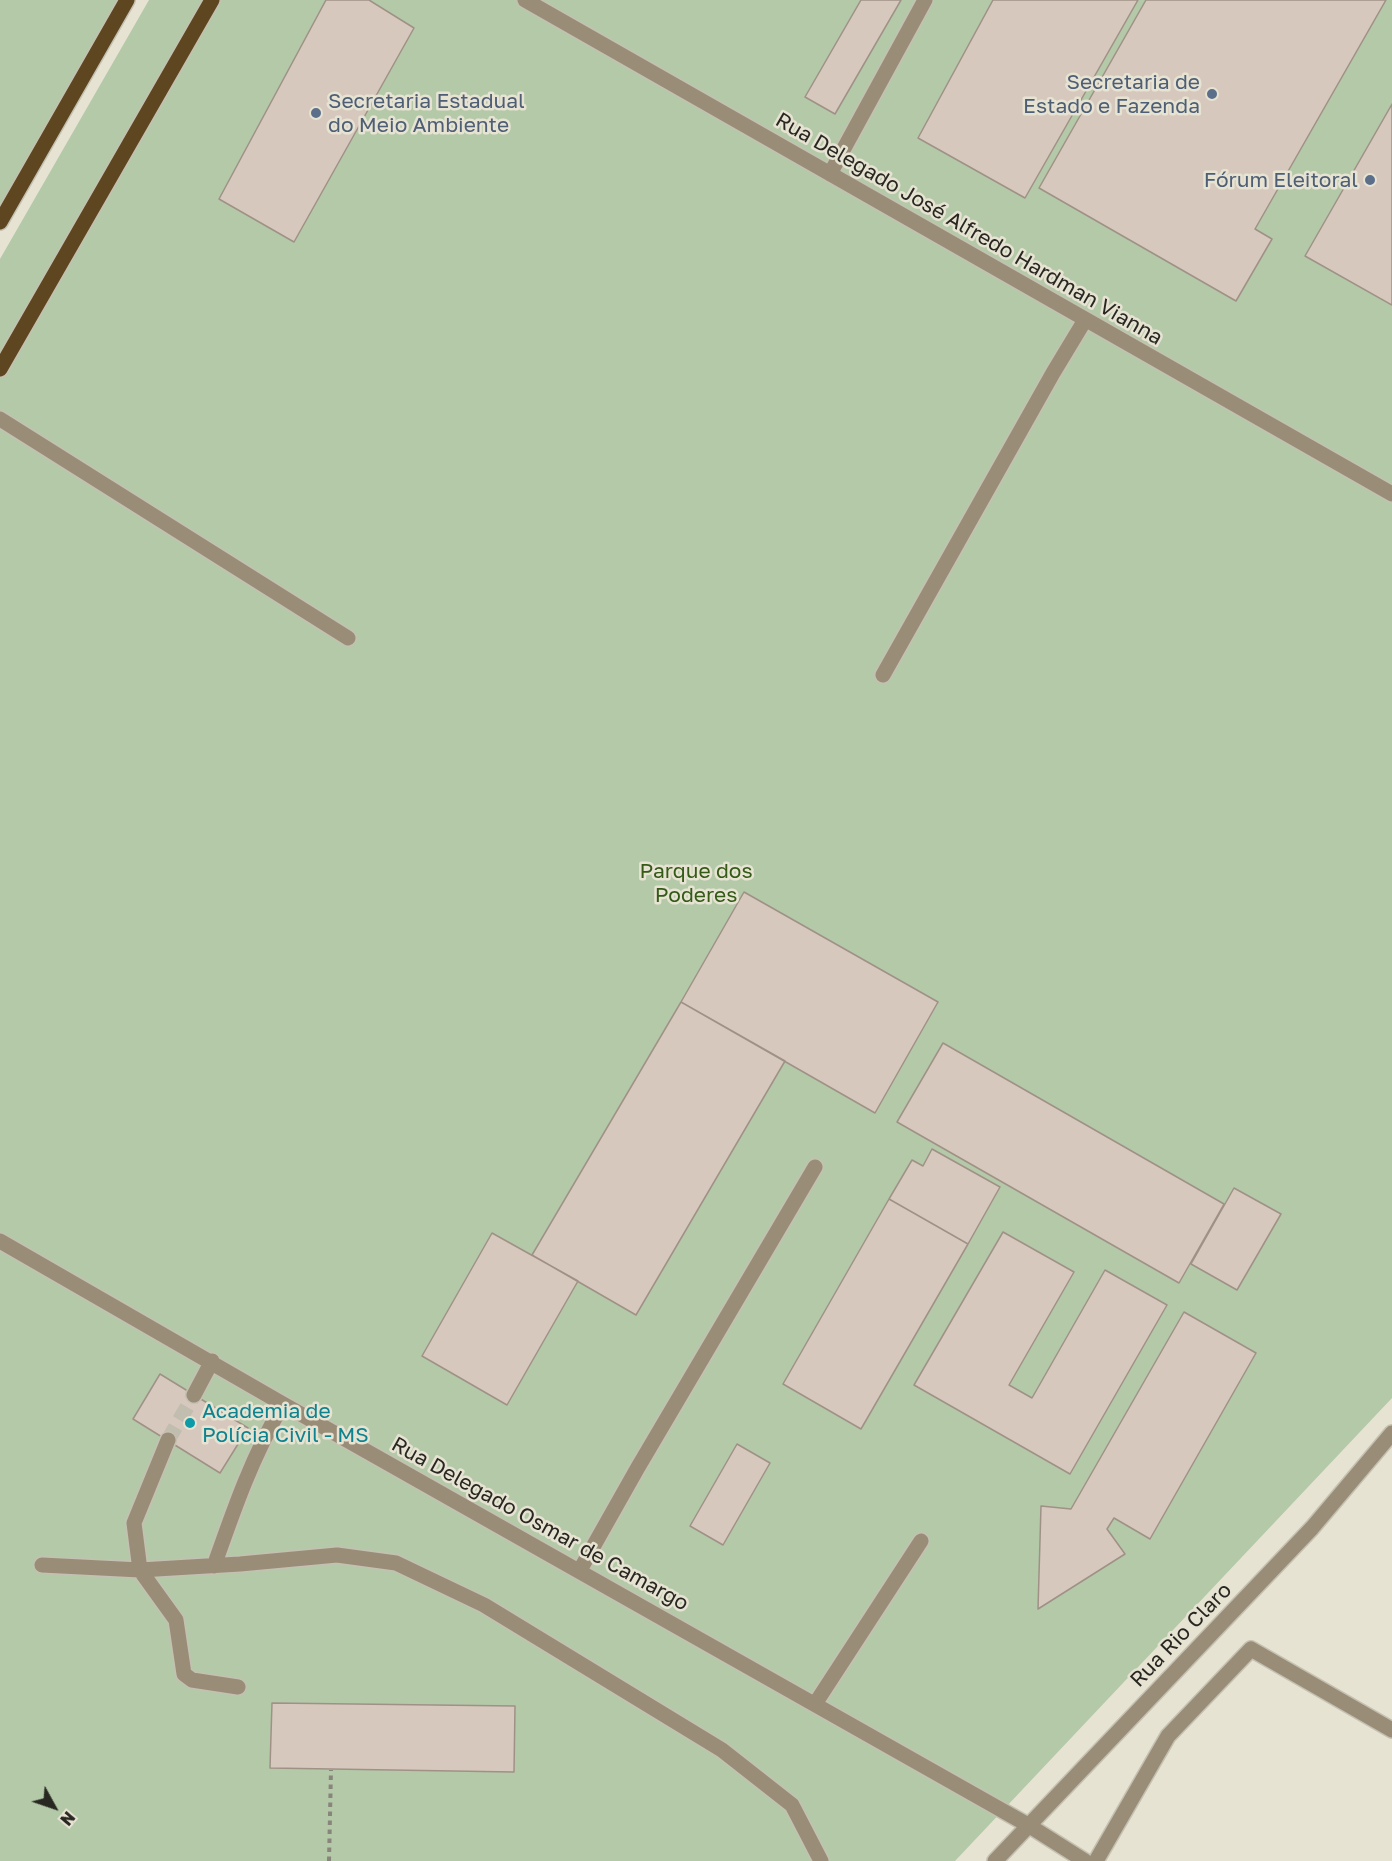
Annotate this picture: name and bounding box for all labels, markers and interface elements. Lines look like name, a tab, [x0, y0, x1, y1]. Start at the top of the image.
place label: Secretaria de Estado e Fazenda	[1023, 69, 1200, 119]
marker: Secretaria de Estado e Fazenda	[1205, 87, 1219, 101]
place label: Secretaria Estadual do Meio Ambiente	[328, 88, 525, 138]
marker: Secretaria Estadual do Meio Ambiente	[309, 106, 323, 120]
street label: Rua Delegado José Alfredo Hardman Vianna	[771, 107, 1167, 351]
place label: Fórum Eleitoral	[1204, 167, 1358, 193]
marker: Fórum Eleitoral	[1363, 173, 1377, 187]
park label: Parque dos Poderes	[639, 858, 753, 908]
place label: Academia de Polícia Civil - MS	[202, 1398, 369, 1448]
marker: Academia de Polícia Civil - MS	[183, 1416, 197, 1430]
street label: Rua Delegado Osmar de Camargo	[387, 1432, 693, 1616]
street label: Rua Rio Claro	[1125, 1578, 1237, 1692]
north arrow	[24, 1777, 84, 1837]
text: N	[56, 1807, 79, 1830]

